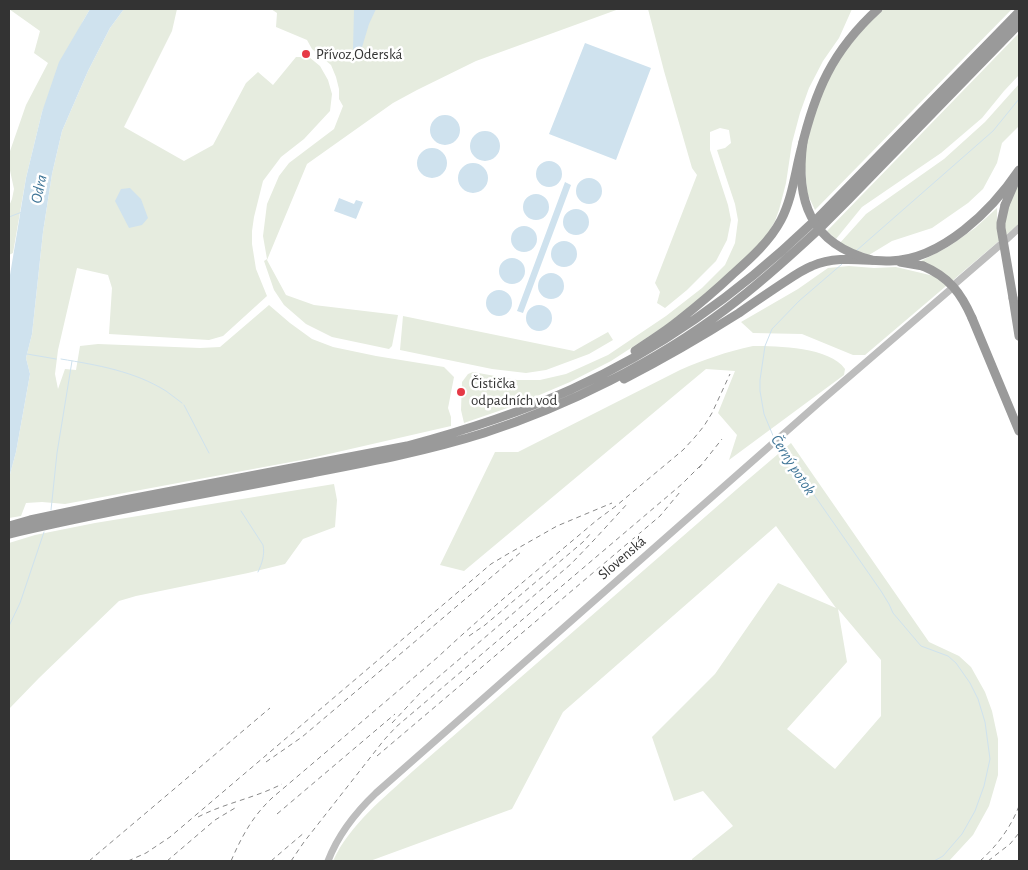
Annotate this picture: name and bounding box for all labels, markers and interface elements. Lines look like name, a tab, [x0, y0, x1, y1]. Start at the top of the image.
place label: Přívoz,Oderská	[316, 45, 402, 63]
marker: Přívoz,Oderská	[300, 48, 312, 60]
water label: Odra	[27, 173, 51, 205]
place label: Čistička odpadních vod	[471, 374, 557, 409]
marker: Čistička odpadních vod	[455, 386, 467, 398]
water label: Černý potok	[766, 431, 820, 499]
street label: Slovenská	[594, 532, 650, 584]

